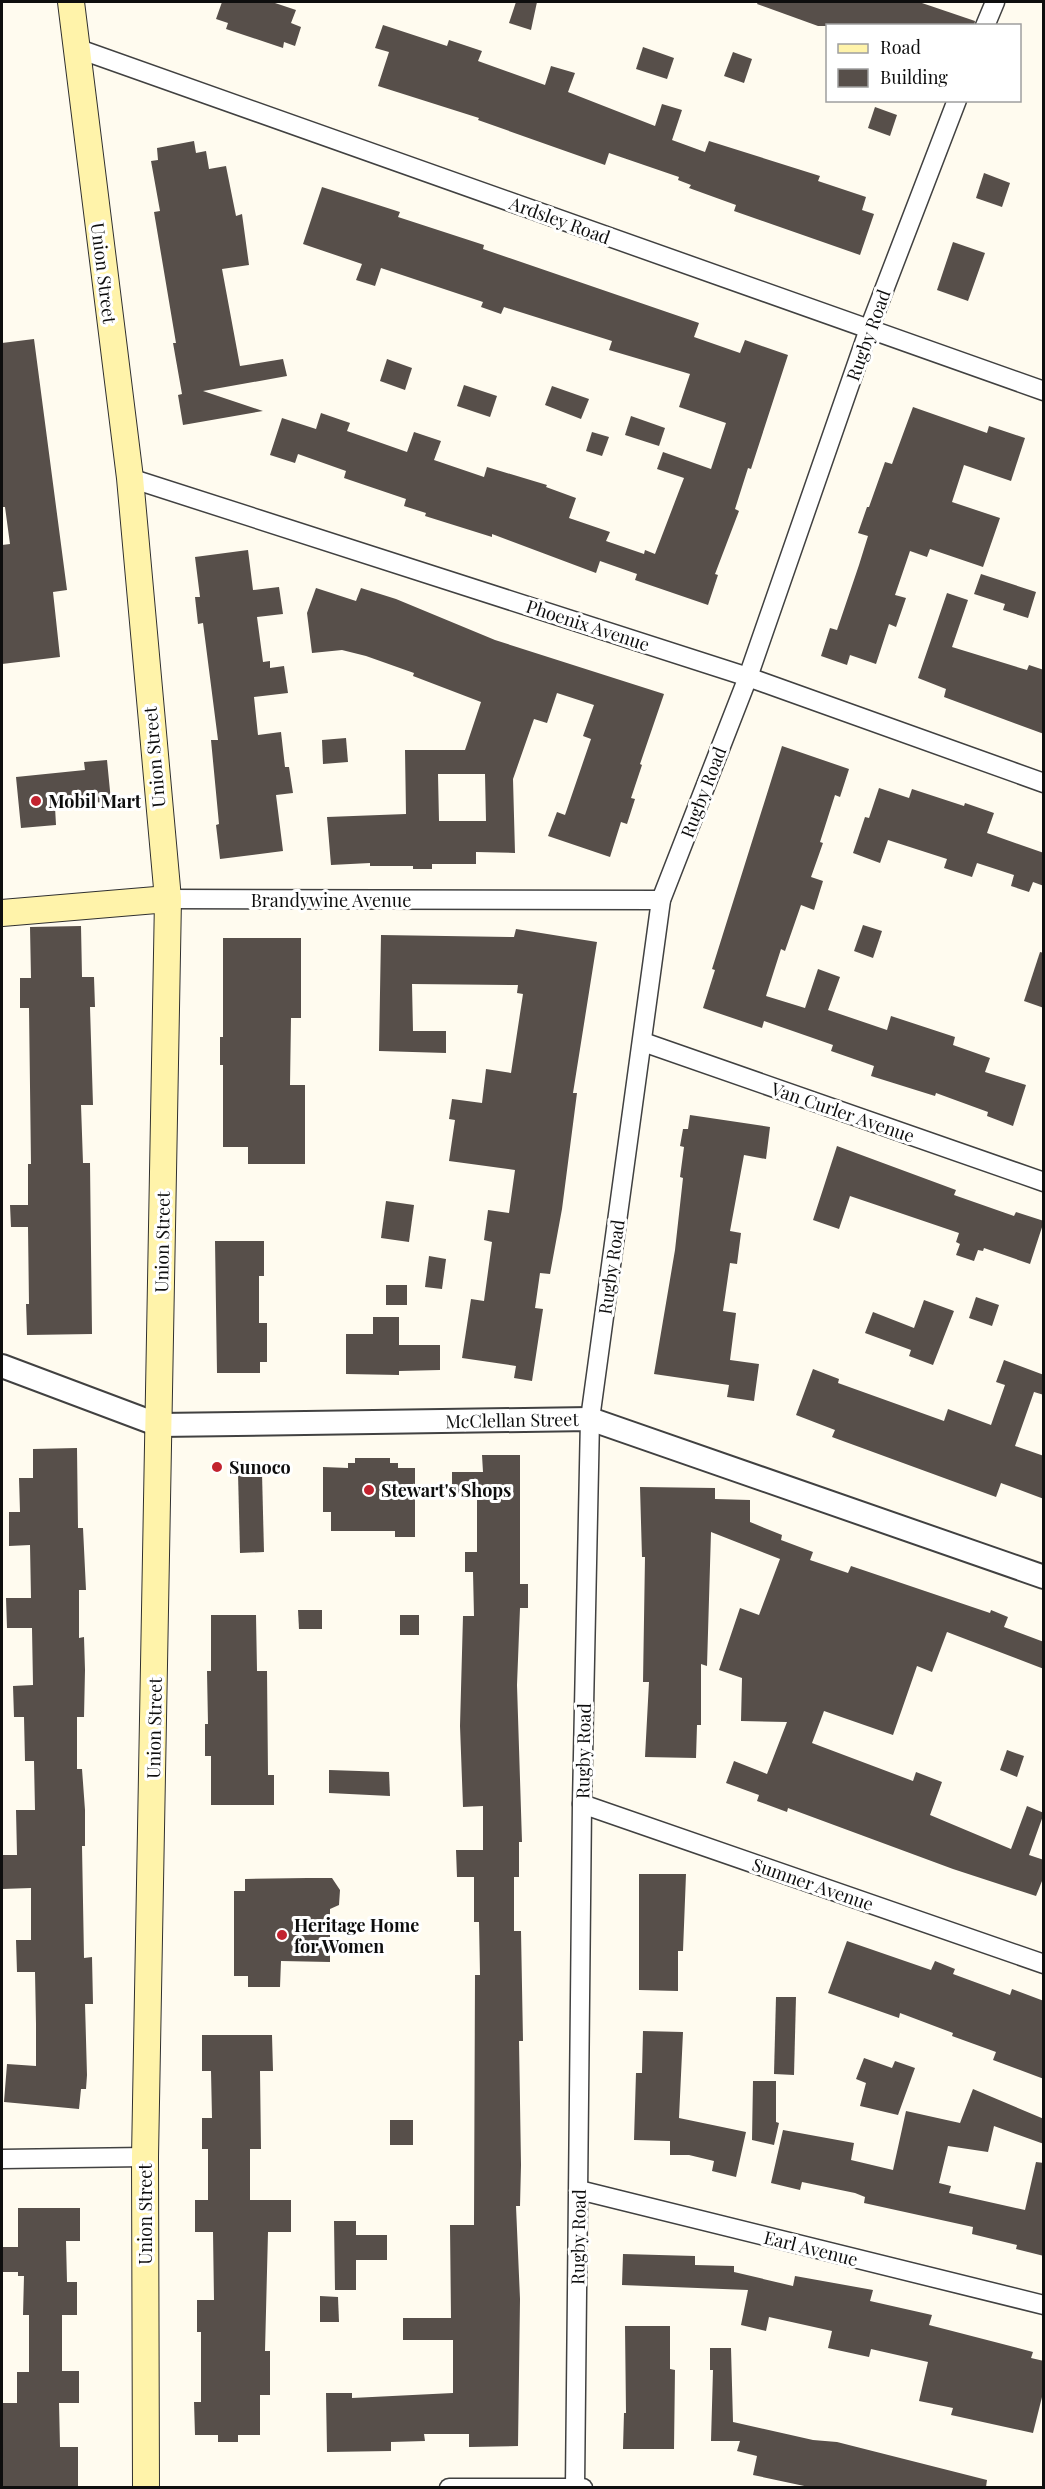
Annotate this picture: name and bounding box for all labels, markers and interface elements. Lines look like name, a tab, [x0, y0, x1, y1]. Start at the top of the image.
legend	[826, 24, 1021, 102]
text: Road	[880, 35, 921, 59]
text: Building	[880, 65, 948, 89]
street label: Ardsley Road	[505, 190, 614, 249]
street label: Union Street	[86, 221, 122, 325]
street label: Rugby Road	[840, 285, 896, 384]
street label: Phoenix Avenue	[523, 594, 653, 656]
street label: Union Street	[138, 705, 170, 809]
street label: Rugby Road	[675, 743, 732, 841]
place label: Mobil Mart	[48, 789, 142, 813]
marker: Mobil Mart	[29, 794, 43, 808]
street label: Brandywine Avenue	[251, 888, 411, 912]
street label: Van Curler Avenue	[767, 1076, 918, 1148]
street label: Union Street	[149, 1190, 175, 1293]
street label: Rugby Road	[592, 1217, 630, 1316]
street label: McClellan Street	[445, 1407, 580, 1433]
place label: Sunoco	[229, 1455, 291, 1479]
marker: Sunoco	[210, 1460, 224, 1474]
place label: Stewart's Shops	[381, 1478, 511, 1502]
marker: Stewart's Shops	[362, 1483, 376, 1497]
street label: Union Street	[141, 1676, 167, 1779]
street label: Rugby Road	[570, 1702, 596, 1799]
street label: Sumner Avenue	[749, 1852, 877, 1916]
place label: Heritage Home for Women	[294, 1913, 419, 1958]
marker: Heritage Home for Women	[275, 1928, 289, 1942]
street label: Union Street	[133, 2163, 157, 2265]
street label: Rugby Road	[565, 2188, 591, 2285]
street label: Earl Avenue	[762, 2225, 860, 2271]

